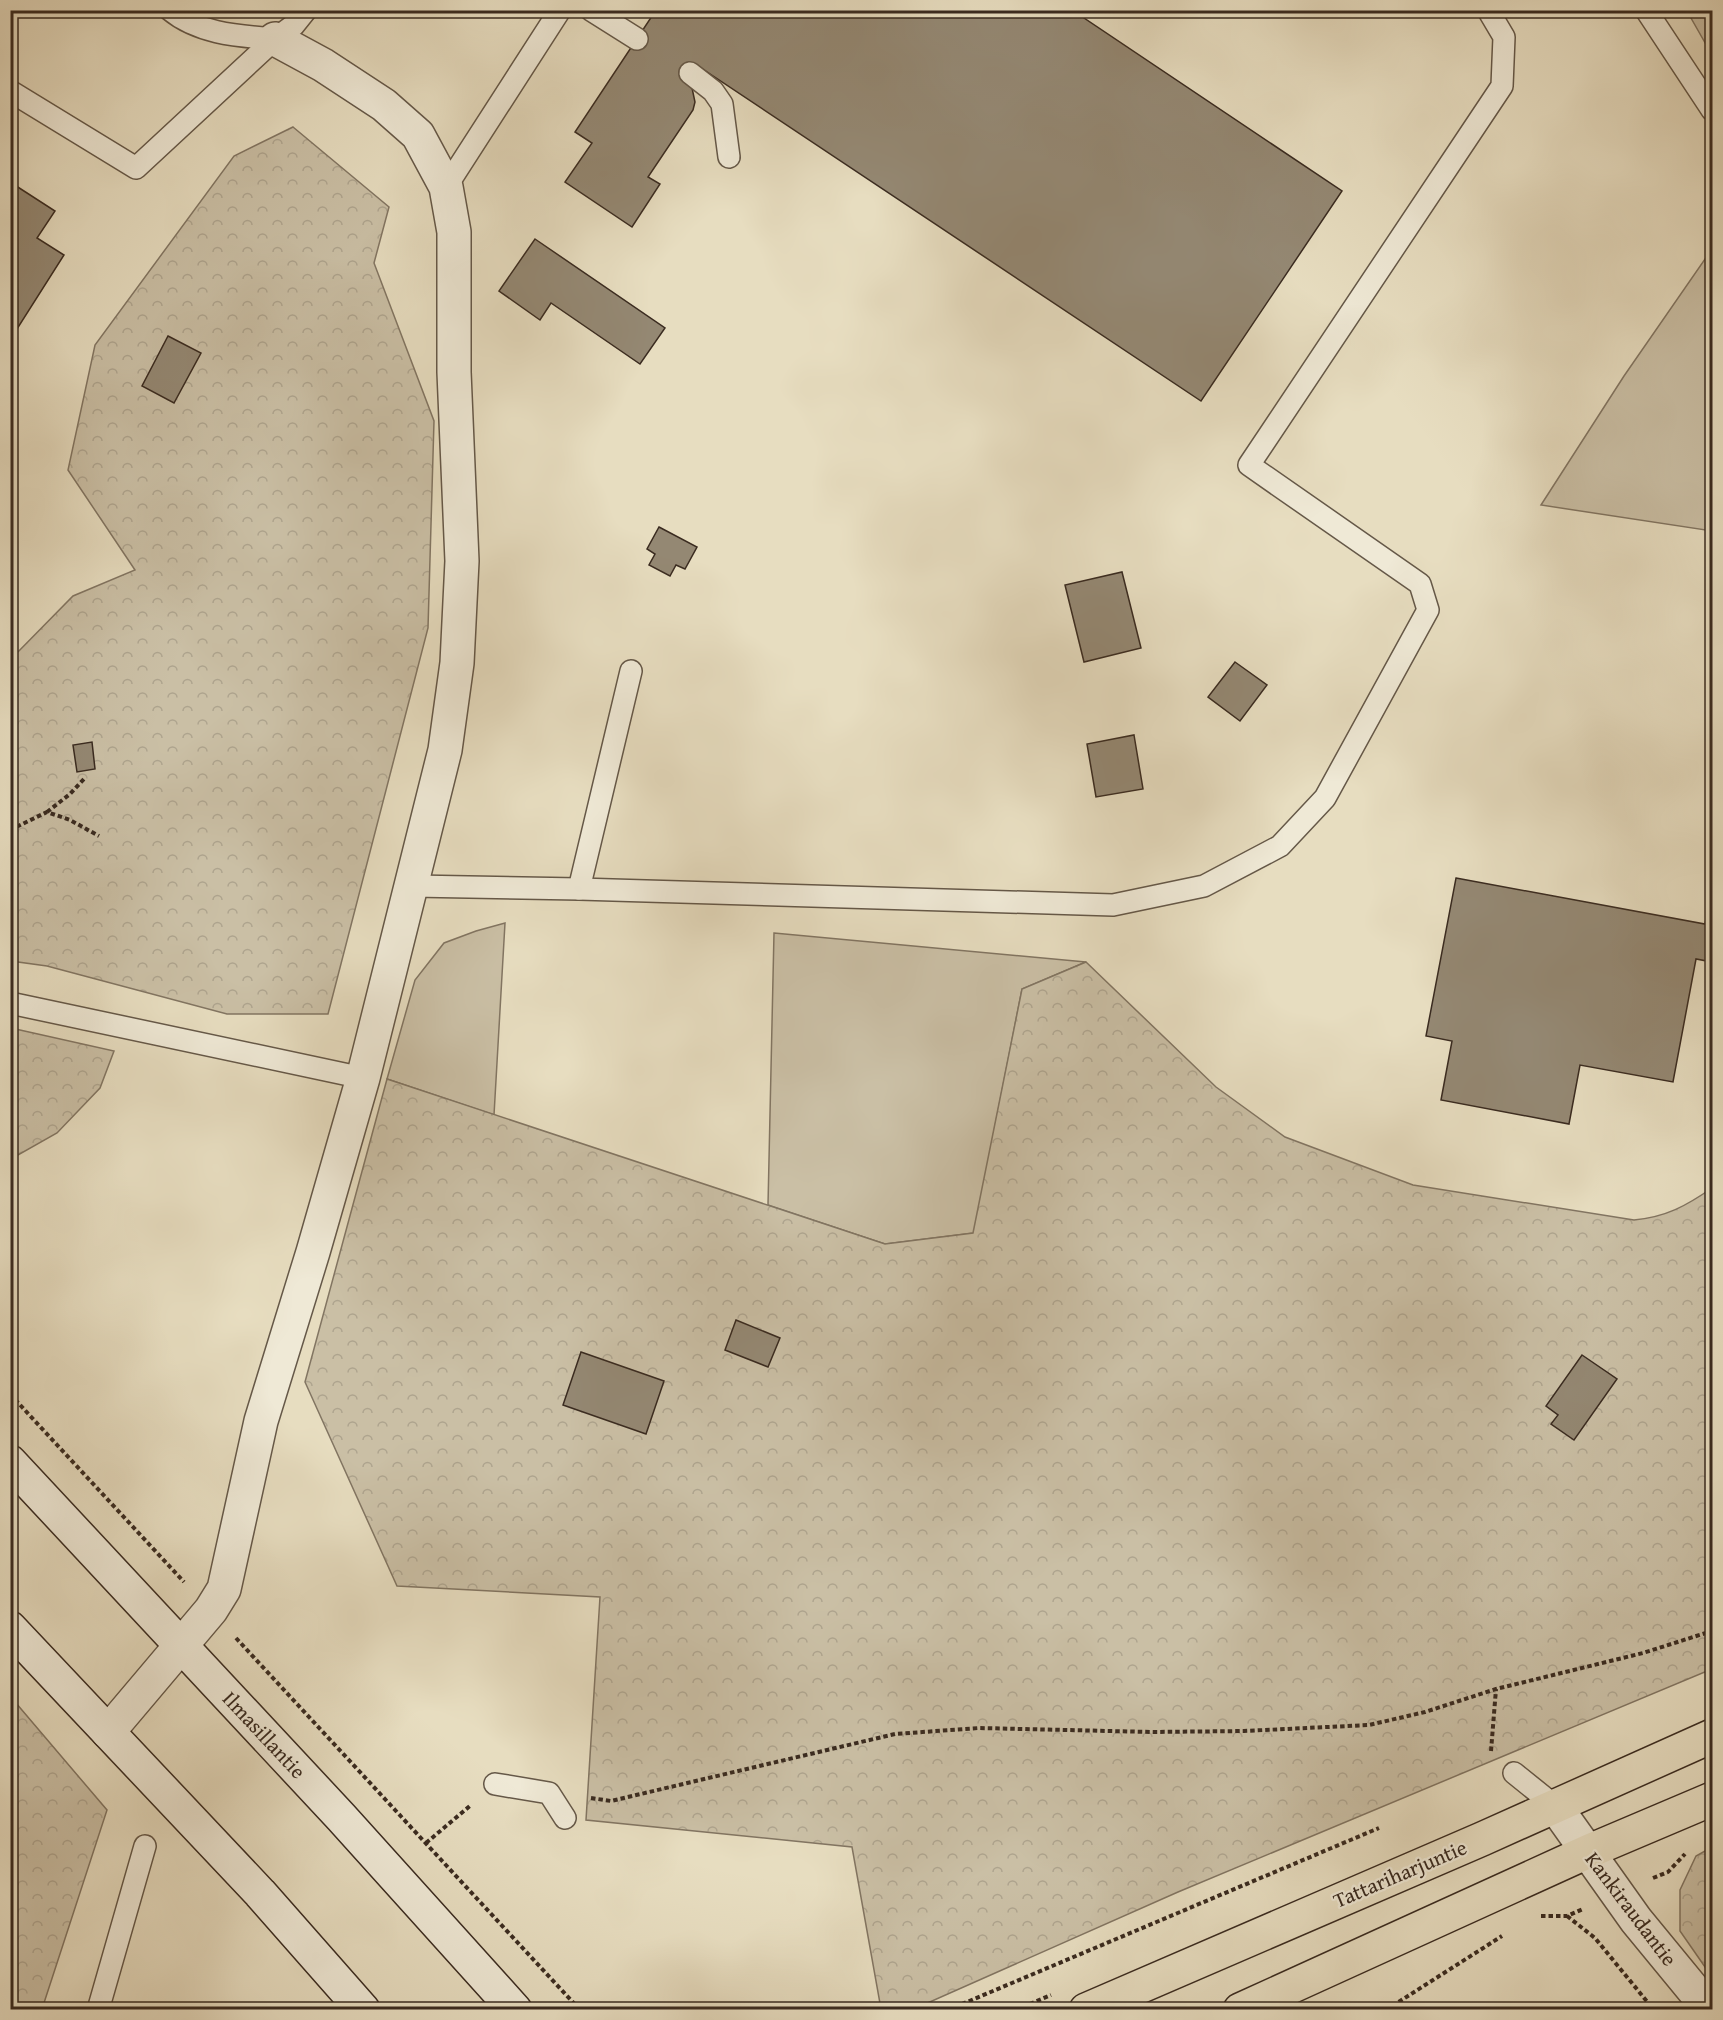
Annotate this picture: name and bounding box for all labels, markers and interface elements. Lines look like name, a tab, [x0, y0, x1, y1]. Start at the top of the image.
street label: Ilmasillantie	[215, 1684, 313, 1786]
street label: Tattariharjuntie	[1328, 1831, 1472, 1916]
street label: Kankiraudantie	[1578, 1845, 1685, 1973]

